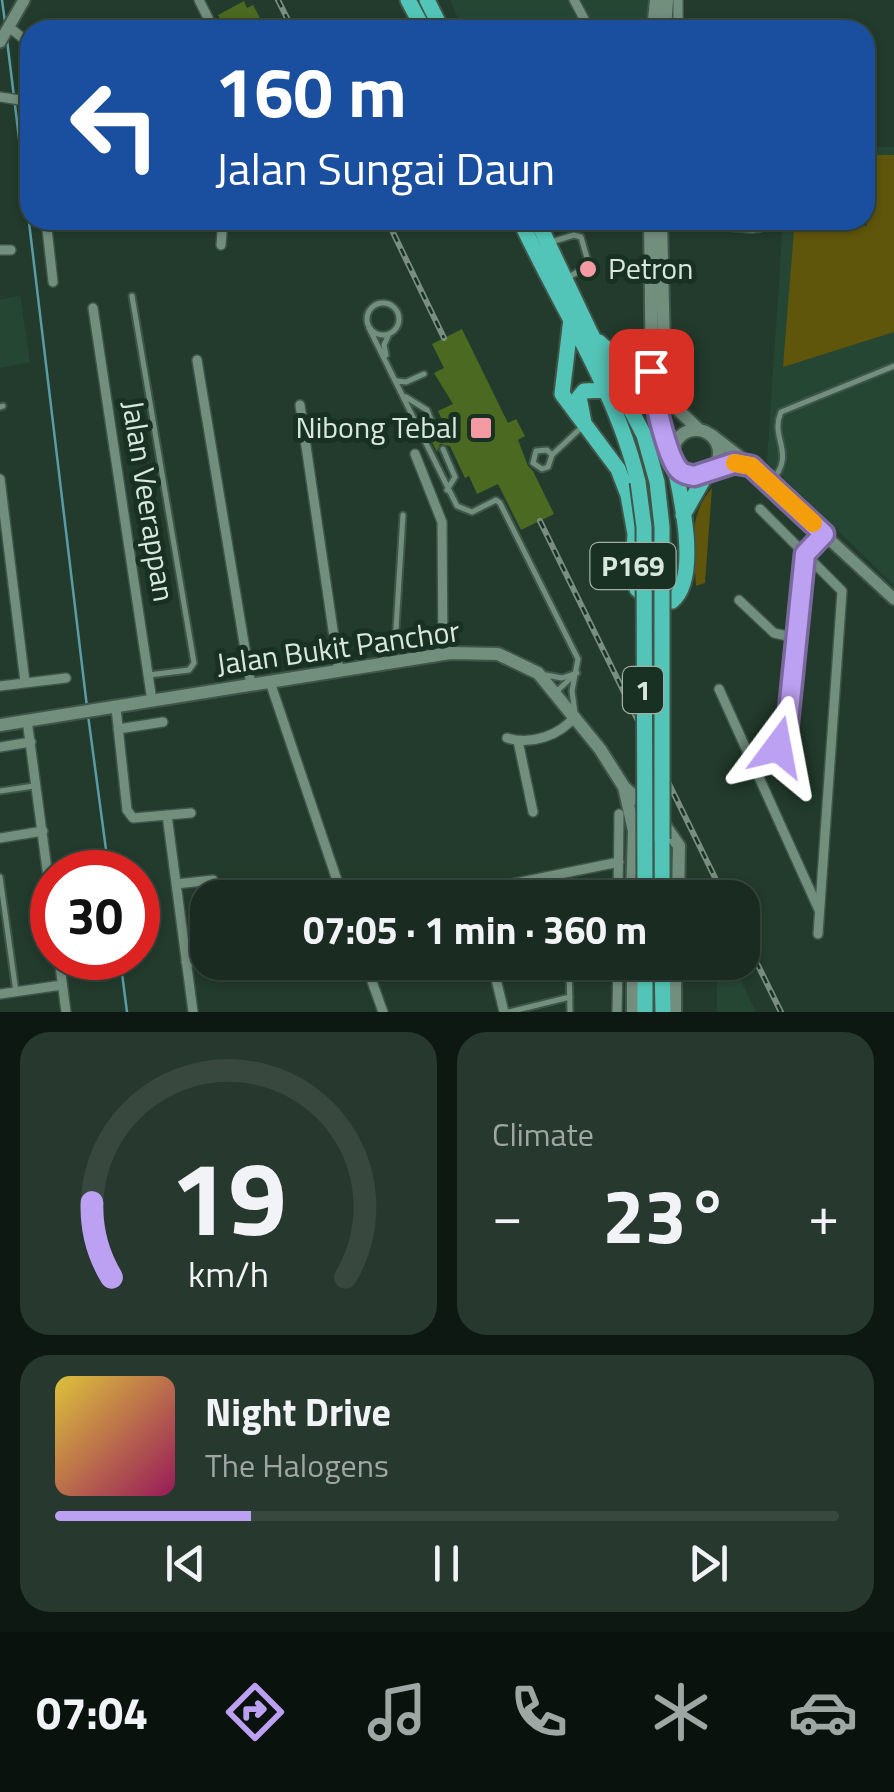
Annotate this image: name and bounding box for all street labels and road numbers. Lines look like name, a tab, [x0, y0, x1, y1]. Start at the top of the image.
street label: Jalan Veerappan	[110, 397, 188, 605]
road number: P169	[590, 543, 676, 589]
street label: Jalan Bukit Panchor	[213, 607, 462, 687]
road number: 1	[623, 667, 663, 713]

